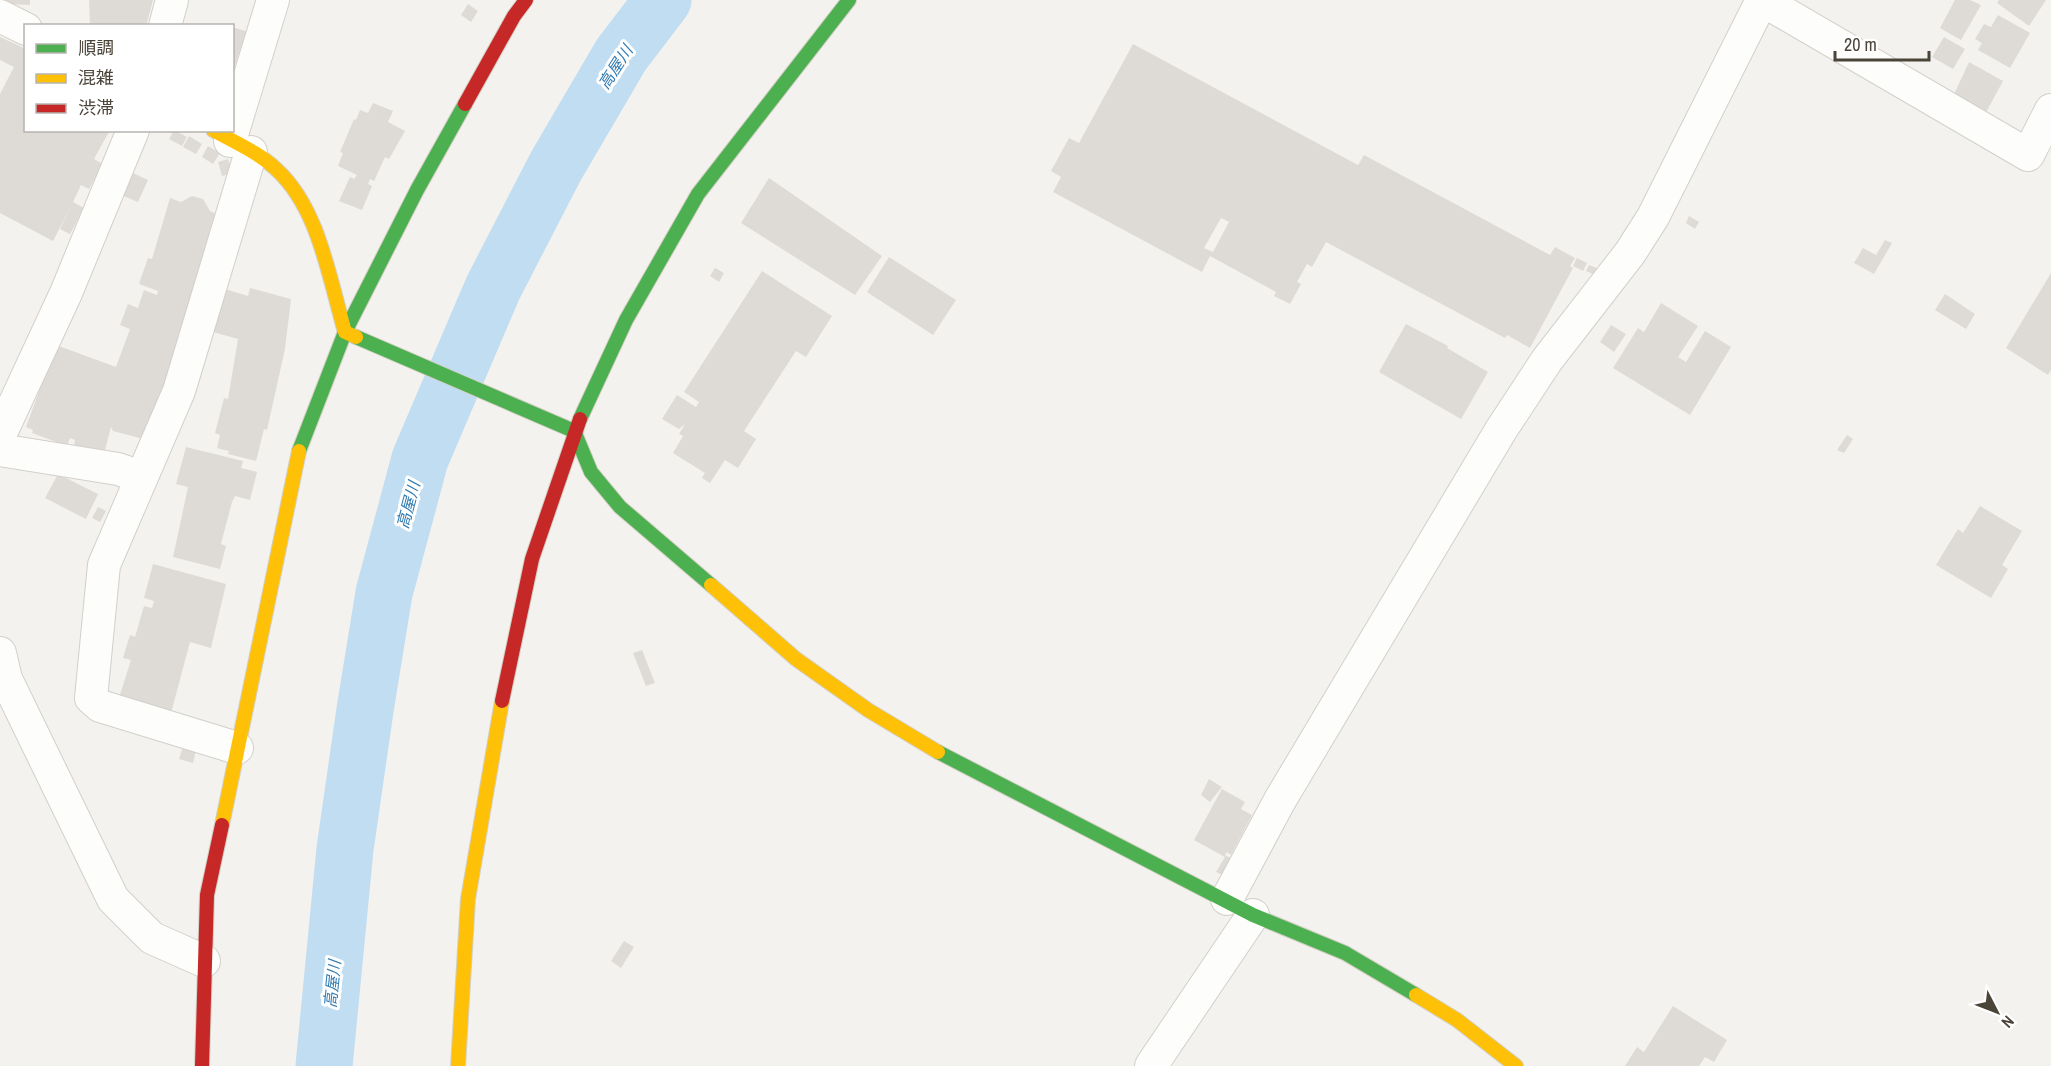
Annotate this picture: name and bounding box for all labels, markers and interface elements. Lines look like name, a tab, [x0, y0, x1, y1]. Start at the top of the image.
legend	[24, 24, 234, 132]
scale bar	[1835, 24, 1930, 62]
text: 20 m	[1844, 32, 1877, 57]
text: 順調	[78, 35, 114, 60]
water label: 高屋川	[593, 39, 638, 93]
text: 混雑	[78, 65, 114, 90]
text: 渋滞	[78, 95, 114, 120]
water label: 高屋川	[391, 477, 425, 531]
water label: 高屋川	[319, 957, 346, 1009]
north arrow	[1967, 982, 2027, 1042]
text: N	[1997, 1011, 2019, 1033]

